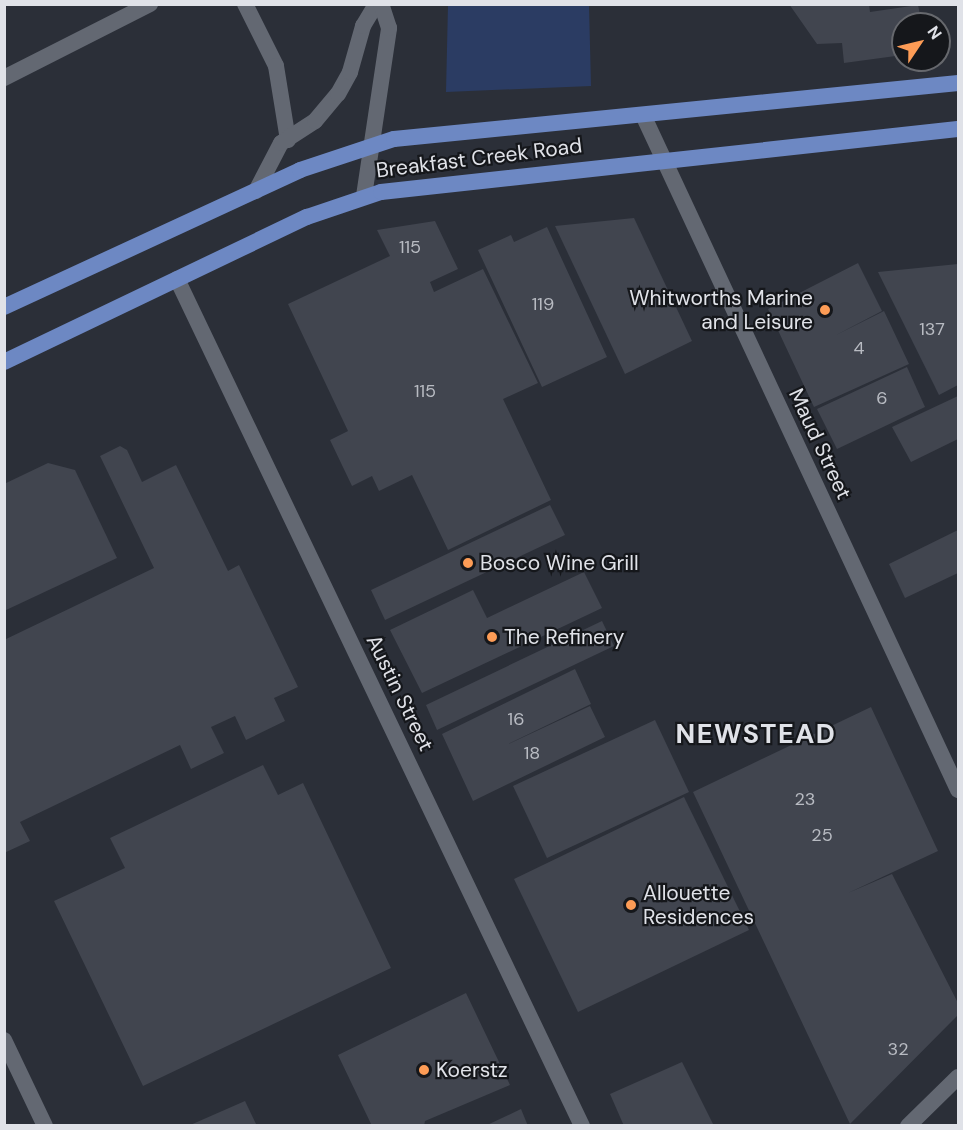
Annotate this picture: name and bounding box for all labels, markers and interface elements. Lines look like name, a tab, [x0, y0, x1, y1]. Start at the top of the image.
north arrow	[891, 12, 951, 72]
text: N	[923, 22, 946, 43]
street label: Breakfast Creek Road	[375, 133, 583, 183]
house number: 115	[399, 236, 421, 258]
place label: Whitworths Marine and Leisure	[629, 285, 813, 335]
house number: 119	[532, 293, 554, 315]
marker: Whitworths Marine and Leisure	[818, 303, 832, 317]
house number: 137	[919, 318, 945, 340]
house number: 4	[854, 337, 864, 359]
house number: 115	[414, 380, 436, 402]
street label: Maud Street	[783, 385, 857, 503]
house number: 6	[876, 387, 888, 409]
place label: Bosco Wine Grill	[480, 550, 639, 576]
marker: Bosco Wine Grill	[461, 556, 475, 570]
place label: The Refinery	[504, 624, 624, 650]
marker: The Refinery	[485, 630, 499, 644]
street label: Austin Street	[361, 631, 439, 755]
house number: 16	[508, 708, 524, 730]
district label: NEWSTEAD	[676, 718, 836, 750]
house number: 18	[524, 742, 540, 764]
house number: 23	[794, 788, 816, 810]
house number: 25	[811, 824, 833, 846]
place label: Allouette Residences	[643, 880, 754, 930]
marker: Allouette Residences	[624, 898, 638, 912]
house number: 32	[887, 1038, 909, 1060]
place label: Koerstz	[436, 1057, 508, 1083]
marker: Koerstz	[417, 1063, 431, 1077]

